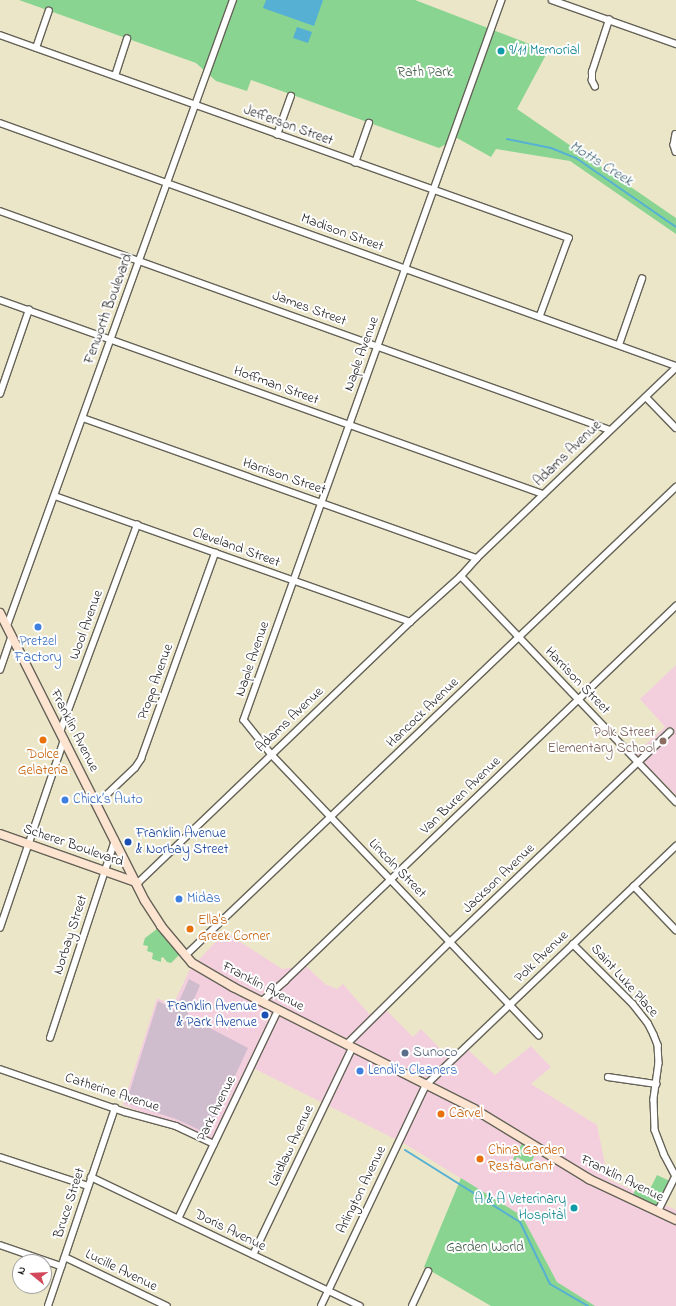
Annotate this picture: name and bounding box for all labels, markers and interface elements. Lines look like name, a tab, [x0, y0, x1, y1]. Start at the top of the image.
place label: 9/11 Memorial	[509, 43, 580, 59]
marker: 9/11 Memorial	[496, 46, 506, 56]
park label: Rath Park	[397, 65, 453, 81]
street label: Jefferson Street	[241, 102, 335, 150]
water label: Motts Creek	[566, 137, 636, 191]
street label: Madison Street	[298, 210, 386, 256]
street label: Fenworth Boulevard	[81, 252, 137, 366]
street label: James Street	[270, 288, 348, 330]
street label: Naple Avenue	[341, 314, 383, 394]
street label: Hoffman Street	[231, 363, 321, 409]
street label: Adams Avenue	[531, 418, 605, 490]
street label: Harrison Street	[240, 455, 328, 499]
street label: Cleveland Street	[190, 524, 282, 572]
street label: Wool Avenue	[67, 588, 107, 662]
street label: Naple Avenue	[232, 619, 274, 699]
marker: Pretzel Factory	[33, 622, 43, 632]
place label: Pretzel Factory	[15, 634, 61, 666]
street label: Propp Avenue	[135, 642, 177, 722]
street label: Harrison Street	[541, 644, 613, 718]
street label: Hancock Avenue	[383, 674, 463, 752]
street label: Adams Avenue	[253, 684, 327, 756]
street label: Franklin Avenue	[46, 687, 102, 775]
place label: Polk Street Elementary School	[548, 725, 655, 758]
marker: Dolce Gelateria	[38, 735, 48, 745]
marker: Polk Street Elementary School	[658, 736, 668, 746]
place label: Dolce Gelateria	[18, 747, 68, 780]
street label: Van Buren Avenue	[417, 754, 505, 838]
place label: Chick’s Auto	[73, 792, 143, 808]
marker: Chick’s Auto	[60, 795, 70, 805]
street label: Scherer Boulevard	[21, 821, 125, 871]
place label: Franklin Avenue & Norbay Street	[136, 826, 228, 858]
street label: Lincoln Street	[365, 836, 429, 902]
marker: Franklin Avenue & Norbay Street	[123, 837, 133, 847]
street label: Jackson Avenue	[460, 841, 538, 917]
place label: Midas	[187, 891, 221, 907]
street label: Norbay Street	[50, 893, 92, 977]
marker: Midas	[174, 894, 184, 904]
place label: Ella's Greek Corner	[198, 913, 270, 946]
marker: Ella's Greek Corner	[185, 924, 195, 934]
street label: Polk Avenue	[512, 927, 572, 987]
street label: Saint Luke Place	[587, 941, 661, 1021]
street label: Franklin Avenue	[219, 958, 307, 1016]
place label: Franklin Avenue & Park Avenue	[167, 999, 257, 1032]
marker: Franklin Avenue & Park Avenue	[260, 1010, 270, 1020]
place label: Sunoco	[413, 1045, 458, 1061]
marker: Sunoco	[400, 1048, 410, 1058]
place label: Lendi's Cleaners	[368, 1063, 457, 1079]
marker: Lendi's Cleaners	[355, 1066, 365, 1076]
street label: Catherine Avenue	[63, 1070, 161, 1116]
street label: Park Avenue	[194, 1074, 240, 1144]
street label: Laidlaw Avenue	[266, 1103, 318, 1189]
place label: Carvel	[449, 1106, 483, 1122]
marker: Carvel	[436, 1109, 446, 1119]
street label: Arlington Avenue	[334, 1143, 390, 1237]
place label: China Garden Restaurant	[488, 1143, 565, 1176]
street label: Franklin Avenue	[578, 1152, 666, 1206]
marker: China Garden Restaurant	[475, 1154, 485, 1164]
street label: Bruce Street	[51, 1166, 89, 1240]
place label: A & A Veterinary Hospital	[475, 1192, 566, 1224]
marker: A & A Veterinary Hospital	[569, 1203, 579, 1213]
street label: Doris Avenue	[192, 1207, 268, 1255]
park label: Garden World	[446, 1240, 524, 1256]
street label: Lucille Avenue	[82, 1246, 160, 1296]
north arrow	[12, 1254, 52, 1294]
text: N	[13, 1265, 30, 1277]

